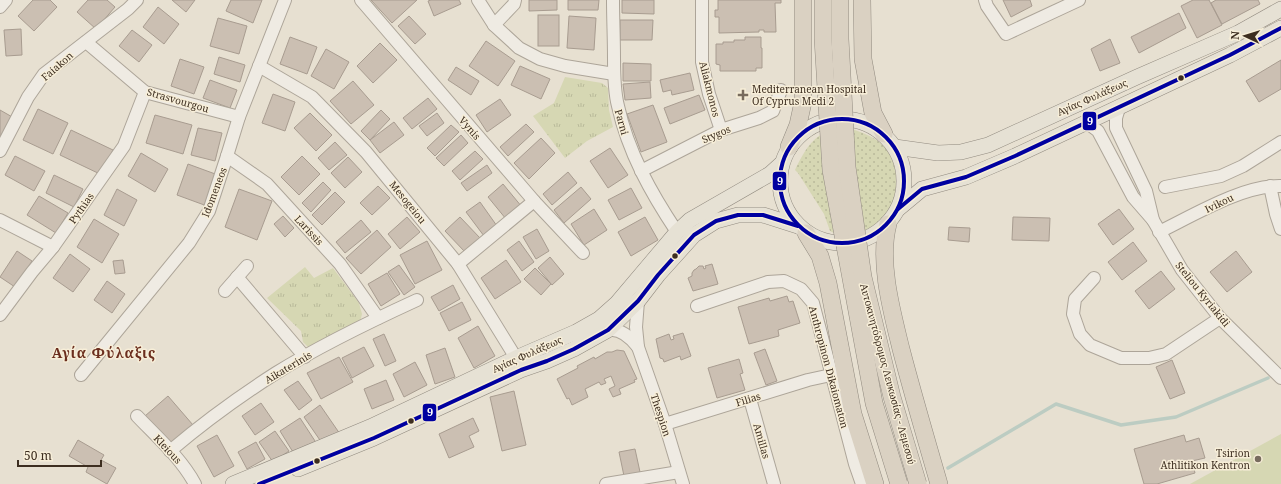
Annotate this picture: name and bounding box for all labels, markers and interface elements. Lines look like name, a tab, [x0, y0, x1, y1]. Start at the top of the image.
north arrow	[1225, 16, 1265, 56]
text: N	[1227, 30, 1242, 40]
street label: Faiakon	[38, 48, 76, 84]
street label: Aliakmonos	[696, 60, 724, 119]
unlabelled marker	[1176, 73, 1186, 83]
street label: Αγίας Φυλάξεως	[1055, 75, 1130, 119]
place label: Mediterranean Hospital Of Cyprus Medi 2	[752, 82, 866, 108]
street label: Strasvourgou	[145, 84, 211, 116]
marker: Mediterranean Hospital Of Cyprus Medi 2	[737, 89, 749, 101]
street label: Parni	[612, 108, 633, 137]
line badge: 9	[1082, 111, 1097, 131]
street label: Vynis	[456, 113, 484, 143]
text: 9	[1087, 113, 1093, 128]
street label: Stygos	[699, 121, 733, 146]
street label: Idomeneos	[198, 165, 230, 219]
line badge: 9	[772, 171, 787, 191]
text: 9	[777, 173, 783, 188]
street label: Mesogeiou	[386, 178, 430, 227]
street label: Pythias	[65, 189, 97, 226]
street label: Ivikou	[1202, 190, 1236, 216]
street label: Larissis	[291, 212, 327, 248]
unlabelled marker	[670, 251, 680, 261]
street label: Steliou Kyriakidi	[1173, 259, 1234, 330]
street label: Αυτοκινητόδρομος Λευκωσίας - Λεμεσού	[857, 282, 919, 466]
street label: Anthropinon Dikaiomaton	[806, 304, 852, 430]
street label: Αγίας Φυλάξεως	[490, 332, 565, 376]
district label: Αγία Φύλαξις	[52, 343, 156, 362]
street label: Aikaterinis	[262, 347, 315, 387]
street label: Filias	[734, 388, 763, 409]
street label: Thespion	[648, 392, 675, 439]
line badge: 9	[422, 403, 437, 422]
text: 9	[427, 404, 433, 419]
unlabelled marker	[406, 416, 416, 426]
street label: Amillas	[750, 422, 774, 461]
street label: Kleious	[151, 431, 185, 467]
scale bar	[18, 442, 101, 468]
place label: Tsirion Athlitikon Kentron	[1161, 446, 1251, 472]
text: 50 m	[24, 447, 52, 464]
marker: Tsirion Athlitikon Kentron	[1253, 454, 1263, 464]
unlabelled marker	[312, 456, 322, 466]

